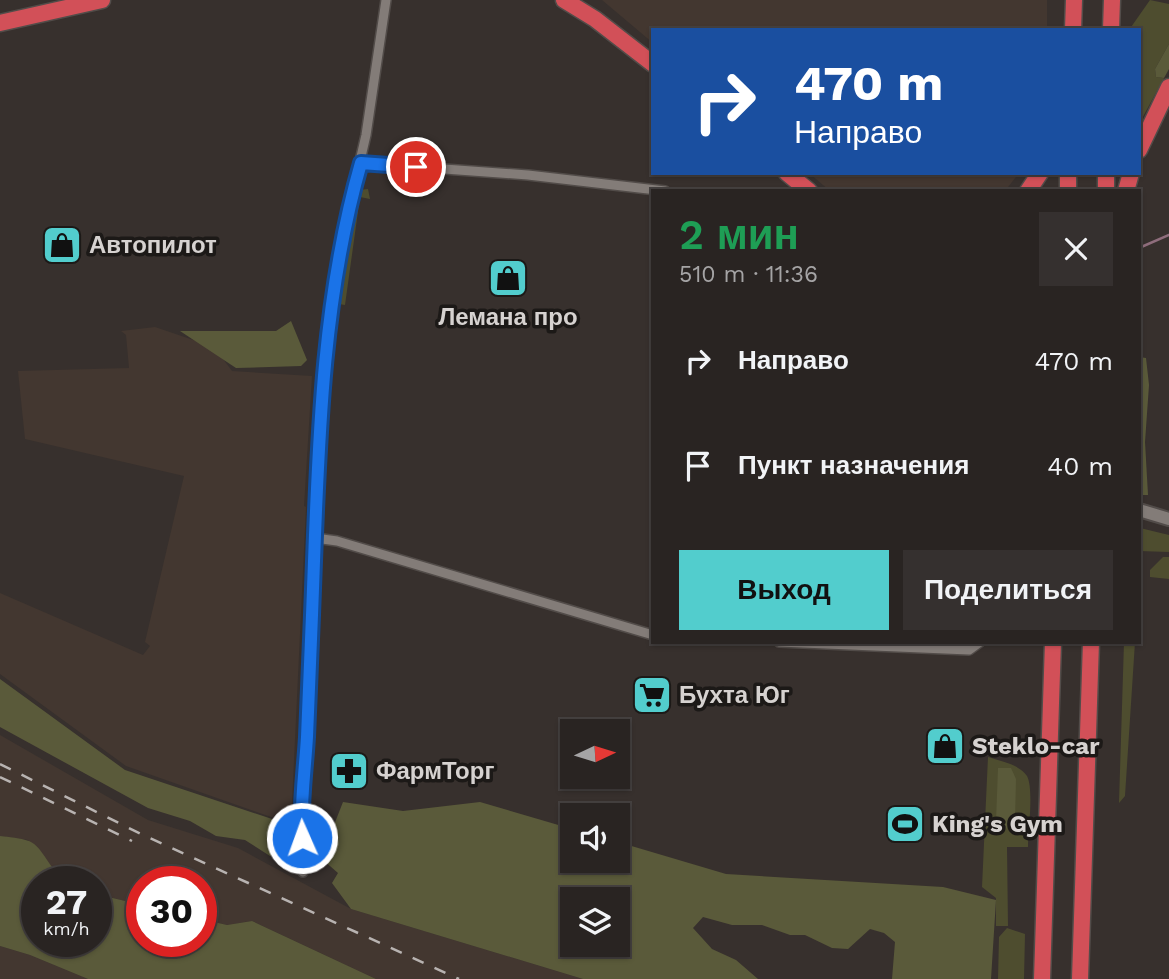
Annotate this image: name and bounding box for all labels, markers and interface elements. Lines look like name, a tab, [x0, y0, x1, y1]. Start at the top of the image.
text: 470 m	[794, 54, 943, 112]
icon: right	[679, 56, 770, 147]
text: Направо	[794, 113, 922, 151]
pin	[386, 137, 446, 197]
icon: arrive	[397, 148, 435, 186]
text: 2 мин	[679, 210, 799, 259]
button: close	[1039, 212, 1113, 286]
shop icon: Автопилот	[41, 224, 83, 266]
place label: Автопилот	[89, 231, 217, 259]
shop icon: Лемана про	[487, 257, 529, 299]
text: 510 m · 11:36	[679, 261, 818, 288]
place label: Лемана про	[438, 303, 578, 331]
icon: right	[679, 342, 717, 380]
text: Направо	[738, 345, 849, 375]
text: 470 m	[1035, 346, 1113, 376]
icon: arrive	[679, 447, 717, 485]
text: Пункт назначения	[738, 450, 969, 480]
text: 40 m	[1047, 451, 1113, 481]
button: Выход	[679, 550, 889, 630]
button: Поделиться	[903, 550, 1113, 630]
supermarket icon: Бухта Юг	[631, 674, 673, 716]
place label: Бухта Юг	[679, 681, 790, 709]
north arrow	[560, 719, 630, 789]
map controls	[560, 719, 630, 957]
shop icon: Steklo-car	[924, 725, 966, 767]
place label: Steklo-car	[972, 732, 1100, 760]
pharmacy icon: ФармТорг	[328, 750, 370, 792]
place label: ФармТорг	[376, 757, 494, 785]
position arrow	[265, 801, 339, 875]
button: sound	[560, 803, 630, 873]
sports icon: King's Gym	[884, 803, 926, 845]
place label: King's Gym	[932, 810, 1063, 838]
speed limit sign: 30	[126, 866, 217, 957]
text: 27	[46, 881, 87, 923]
button: layers	[560, 887, 630, 957]
text: km/h	[43, 918, 90, 939]

